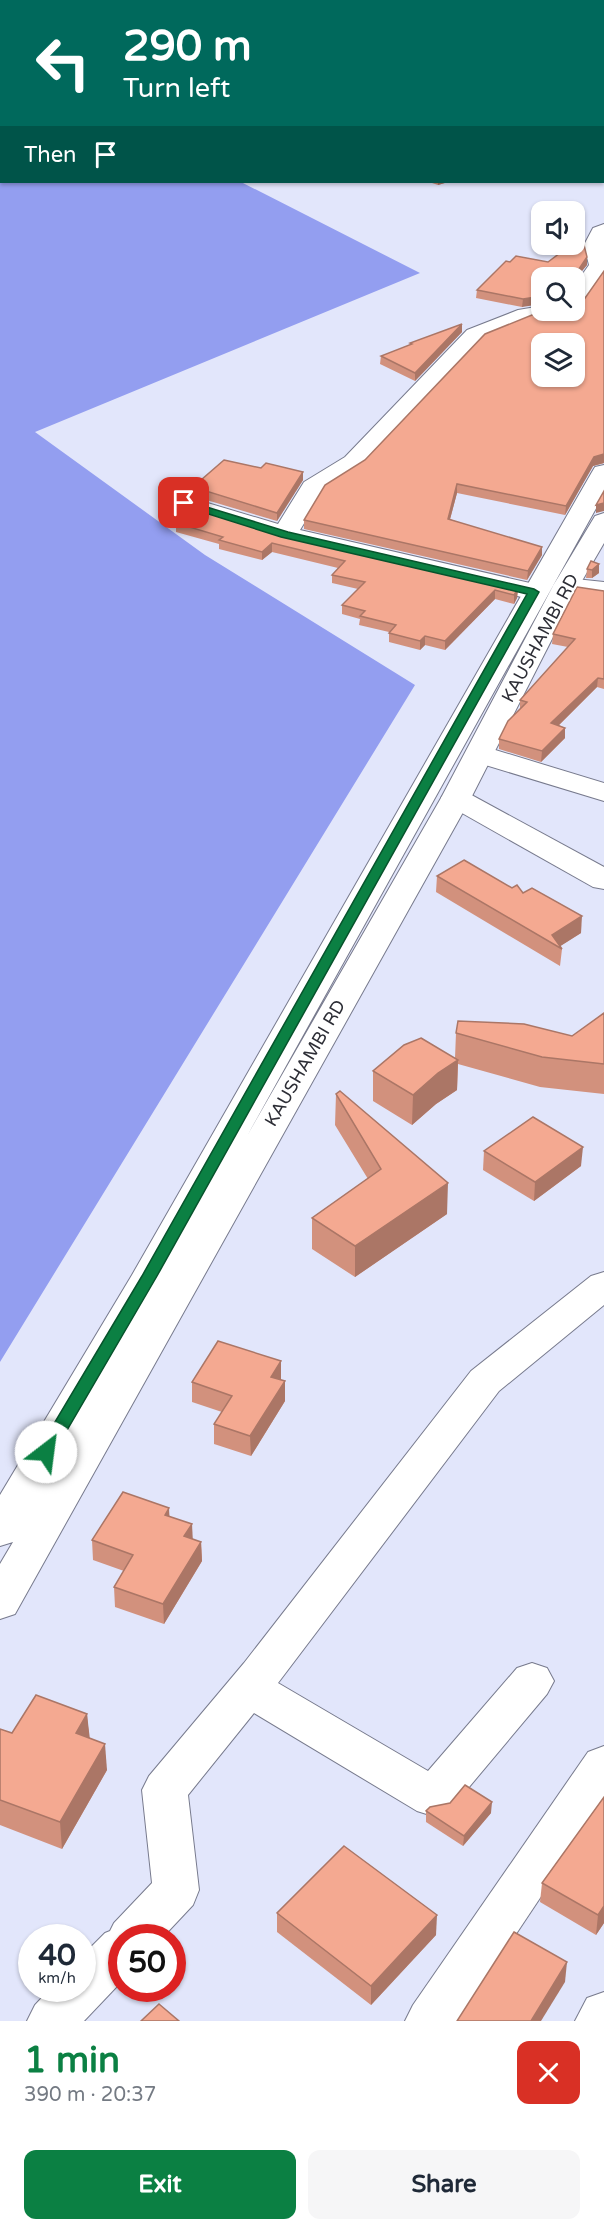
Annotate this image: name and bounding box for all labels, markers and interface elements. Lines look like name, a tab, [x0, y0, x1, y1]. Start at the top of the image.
text: 290 m	[123, 21, 252, 72]
icon: left	[24, 24, 102, 102]
text: Turn left	[123, 72, 230, 105]
icon: arrive	[89, 138, 122, 171]
text: Then	[24, 142, 77, 168]
map controls	[531, 201, 585, 387]
button: sound	[531, 201, 585, 255]
button: search	[531, 267, 585, 321]
button: layers	[531, 333, 585, 387]
pin	[158, 477, 209, 528]
icon: arrive	[167, 486, 200, 519]
street label: KAUSHAMBI RD	[497, 570, 583, 706]
street label: KAUSHAMBI RD	[260, 996, 350, 1130]
position arrow	[14, 1420, 78, 1484]
speed limit sign: 50	[108, 1924, 186, 2002]
text: 40	[38, 1937, 76, 1974]
text: km/h	[38, 1969, 76, 1987]
text: 1 min	[24, 2039, 120, 2082]
button: close	[517, 2041, 580, 2104]
text: 390 m · 20:37	[24, 2083, 156, 2107]
button: Exit	[24, 2150, 296, 2219]
button: Share	[308, 2150, 580, 2219]

